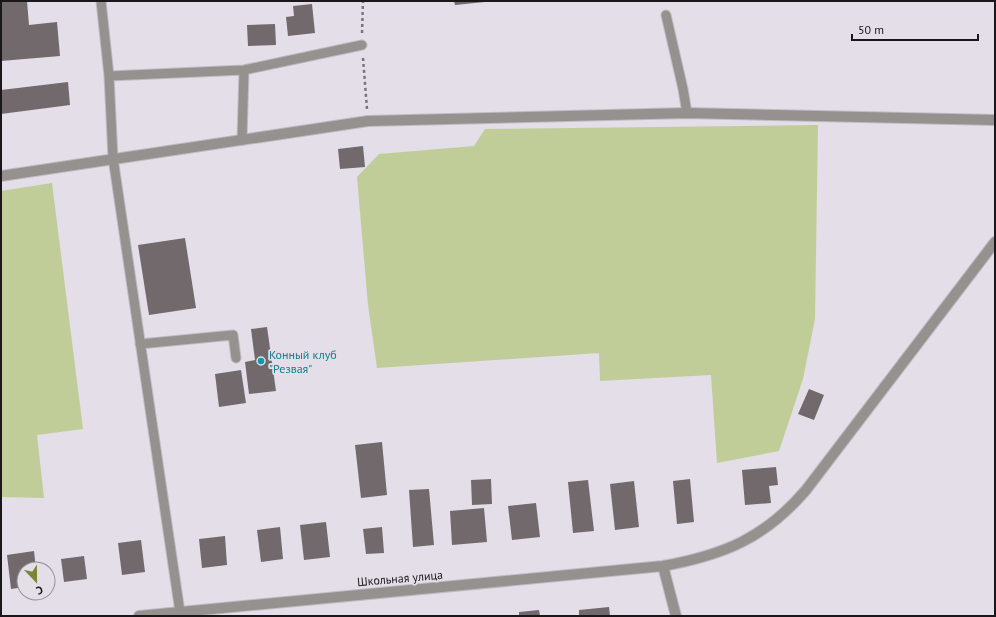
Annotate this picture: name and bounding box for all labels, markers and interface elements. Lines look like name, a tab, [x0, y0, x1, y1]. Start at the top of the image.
scale bar	[852, 16, 978, 42]
text: 50 m	[858, 22, 884, 37]
place label: Конный клуб "Резвая"	[269, 347, 337, 376]
marker: Конный клуб "Резвая"	[256, 356, 266, 366]
north arrow	[16, 561, 56, 601]
street label: Школьная улица	[357, 567, 444, 589]
text: С	[34, 583, 45, 598]

